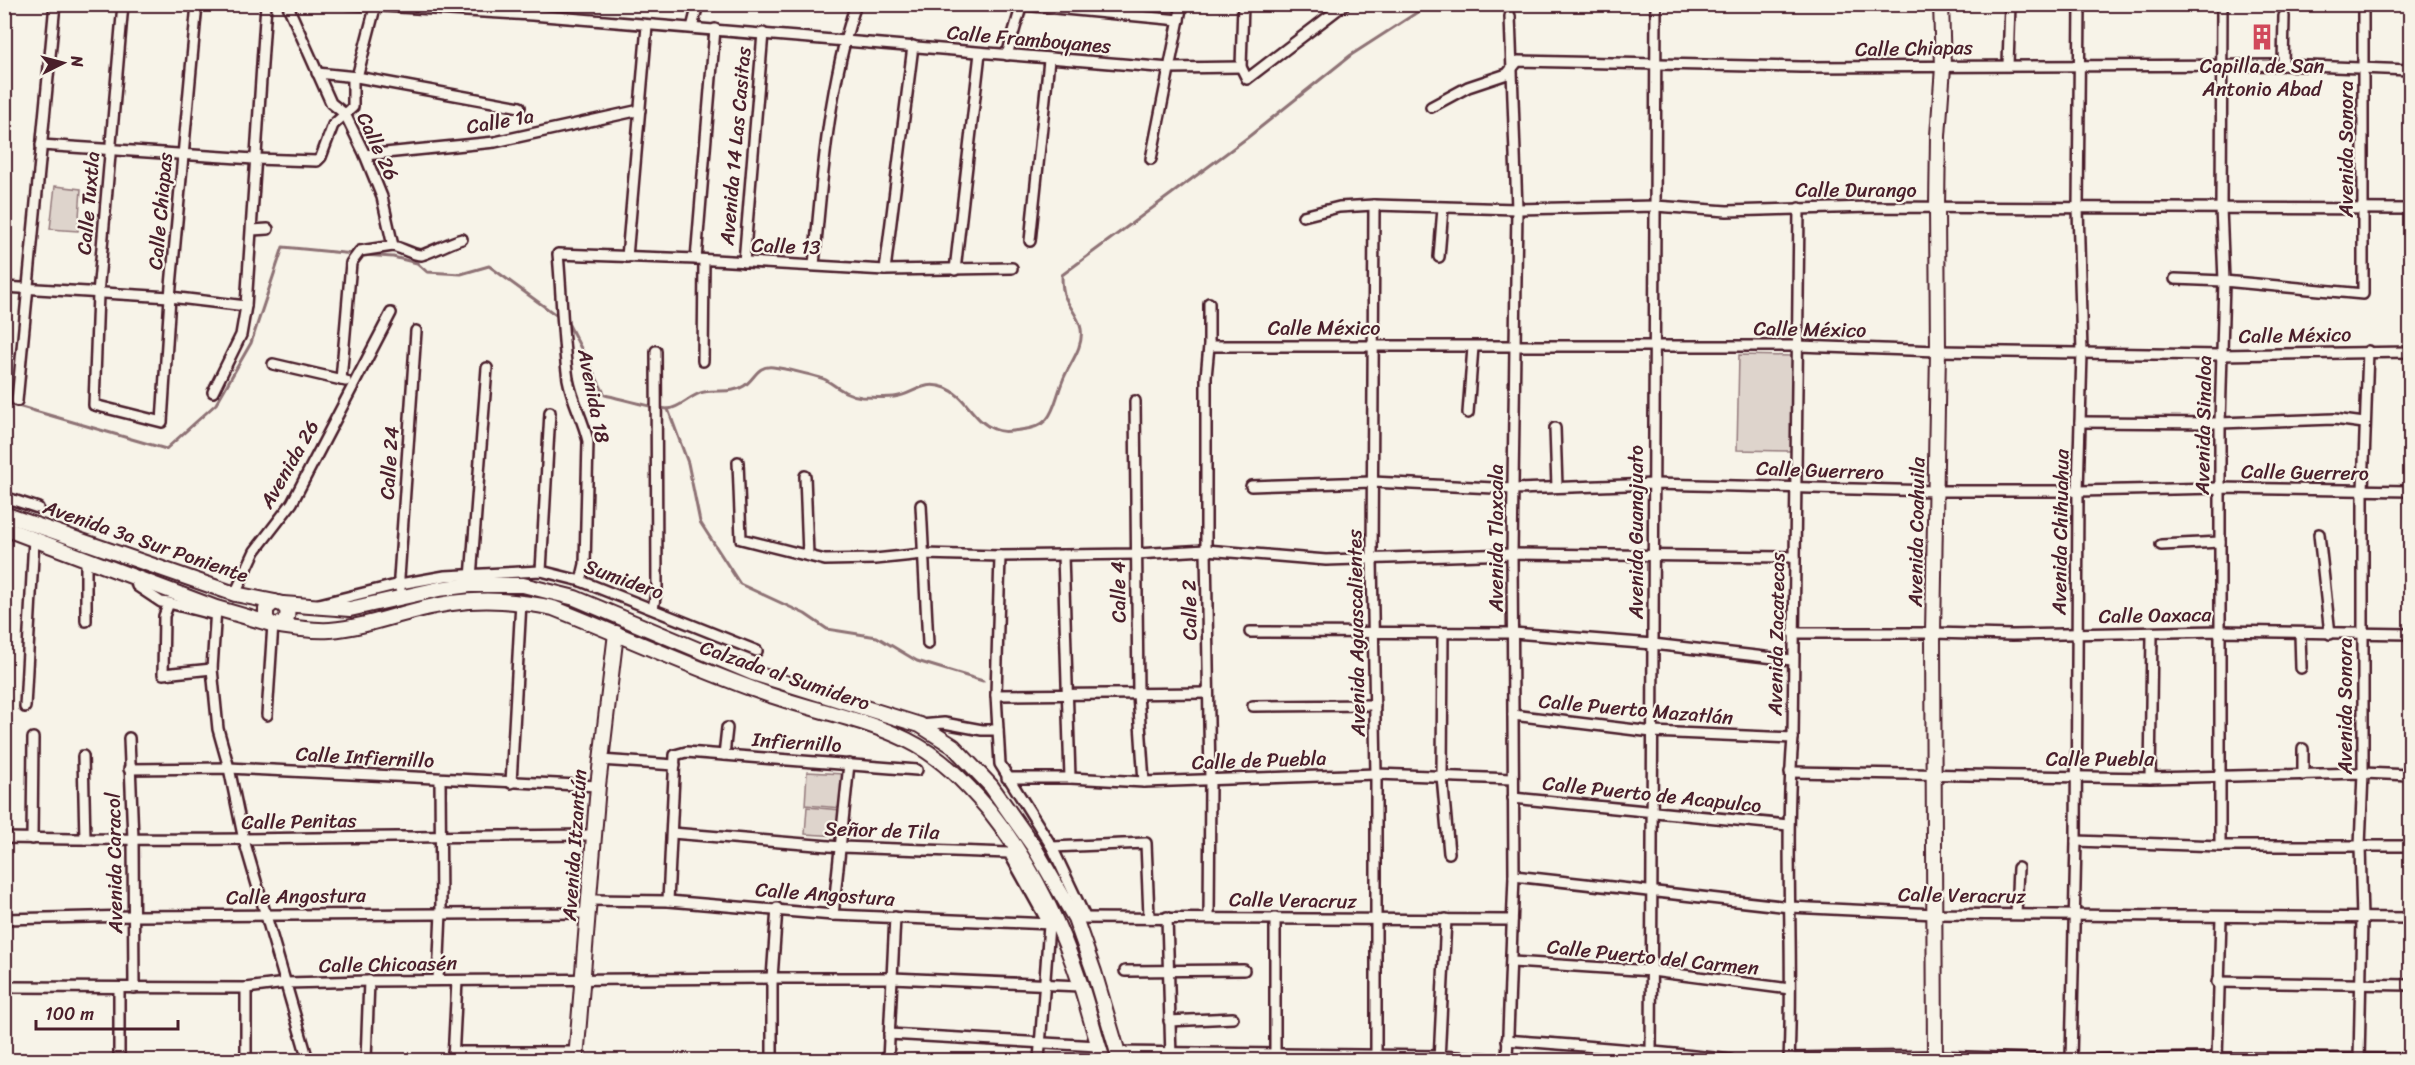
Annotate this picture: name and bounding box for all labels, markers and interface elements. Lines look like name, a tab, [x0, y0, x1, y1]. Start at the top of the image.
street label: Calle Framboyanes	[945, 15, 1113, 64]
building icon: Capilla de San Antonio Abad	[2247, 22, 2277, 52]
street label: Calle Chiapas	[1855, 30, 1974, 67]
north arrow	[33, 33, 93, 93]
street label: Avenida 14 Las Casitas	[709, 44, 762, 248]
place label: Capilla de San Antonio Abad	[2200, 49, 2325, 107]
text: N	[62, 53, 93, 69]
street label: Avenida Sonora	[2329, 81, 2364, 218]
street label: Calle 1a	[464, 98, 537, 145]
street label: Calle 26	[346, 106, 409, 186]
street label: Calle Tuxtla	[67, 150, 110, 256]
street label: Calle Chiapas	[138, 150, 183, 271]
street label: Calle Durango	[1795, 173, 1917, 208]
street label: Calle 13	[751, 228, 821, 265]
street label: Calle México	[1268, 311, 1380, 346]
street label: Calle México	[1753, 311, 1867, 348]
street label: Calle México	[2238, 317, 2352, 354]
street label: Avenida 18	[567, 345, 620, 446]
street label: Avenida Sinaloa	[2185, 355, 2222, 496]
street label: Avenida 26	[249, 413, 329, 516]
street label: Calle 24	[369, 425, 410, 501]
street label: Avenida Guanajuato	[1619, 445, 1654, 620]
street label: Avenida Chihuahua	[2042, 448, 2079, 616]
street label: Calle Guerrero	[1756, 451, 1884, 490]
street label: Calle Guerrero	[2241, 454, 2369, 491]
street label: Avenida Coahuila	[1898, 456, 1935, 608]
street label: Avenida Tlaxcala	[1479, 464, 1514, 613]
street label: Avenida 3a Sur Poniente	[37, 490, 254, 593]
street label: Avenida Aguascalientes	[1337, 528, 1376, 738]
street label: Sumidero	[579, 549, 669, 610]
street label: Avenida Zacatecas	[1758, 551, 1795, 717]
street label: Calle 4	[1100, 561, 1137, 623]
street label: Calle 2	[1171, 579, 1208, 641]
street label: Calle Oaxaca	[2098, 597, 2213, 634]
street label: Calzada al Sumidero	[695, 630, 875, 721]
street label: Avenida Sonora	[2328, 638, 2363, 775]
street label: Calle Puerto Mazatlán	[1537, 684, 1735, 735]
street label: Infiernillo	[750, 722, 843, 763]
street label: Calle Infiernillo	[295, 736, 435, 779]
street label: Calle de Puebla	[1191, 741, 1327, 780]
street label: Calle Puebla	[2046, 742, 2155, 777]
street label: Calle Puerto de Acapulco	[1541, 766, 1763, 823]
street label: Avenida Itzantún	[552, 768, 597, 923]
street label: Avenida Caracol	[96, 792, 133, 935]
street label: Calle Penitas	[241, 803, 358, 840]
street label: Señor de Tila	[824, 811, 941, 850]
street label: Calle Angostura	[754, 872, 897, 917]
street label: Calle Veracruz	[1898, 877, 2027, 914]
street label: Calle Angostura	[226, 878, 367, 915]
street label: Calle Veracruz	[1229, 882, 1358, 919]
street label: Calle Puerto del Carmen	[1545, 929, 1761, 986]
street label: Calle Chicoasén	[319, 946, 458, 983]
scale bar	[36, 993, 178, 1031]
text: 100 m	[45, 998, 94, 1030]

